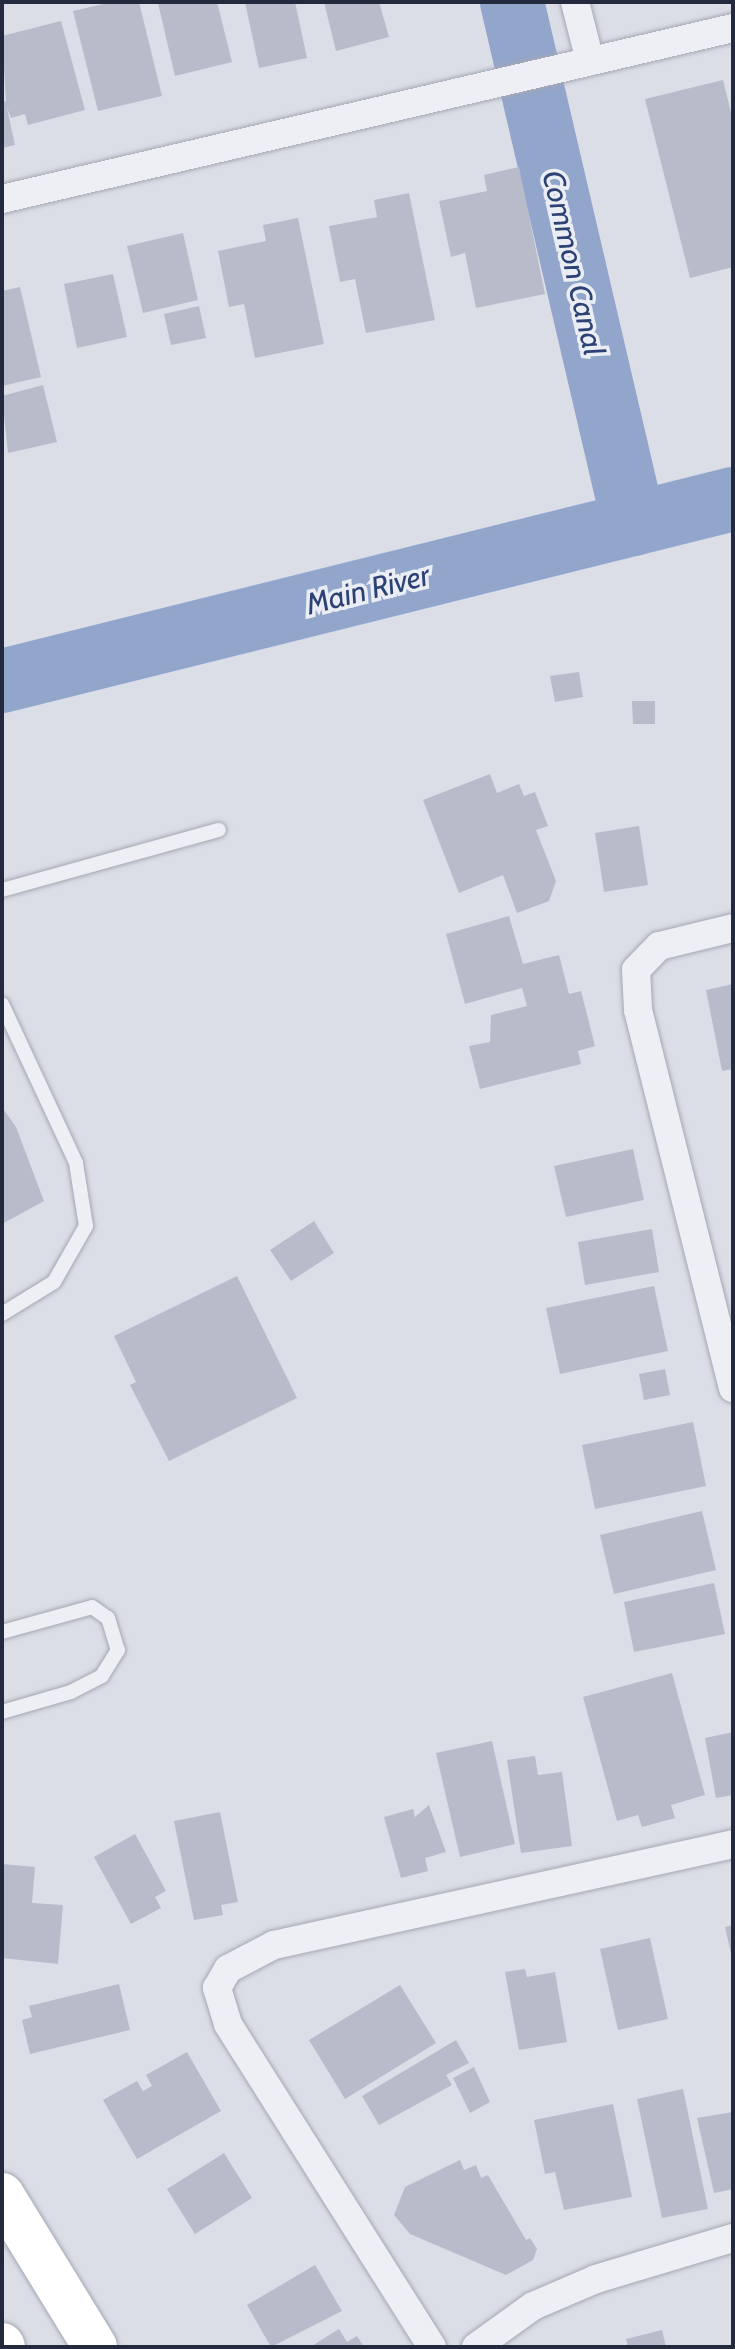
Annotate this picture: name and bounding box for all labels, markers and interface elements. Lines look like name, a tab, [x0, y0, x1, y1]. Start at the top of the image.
water label: Common Canal	[534, 167, 612, 359]
water label: Main River	[303, 557, 433, 623]

